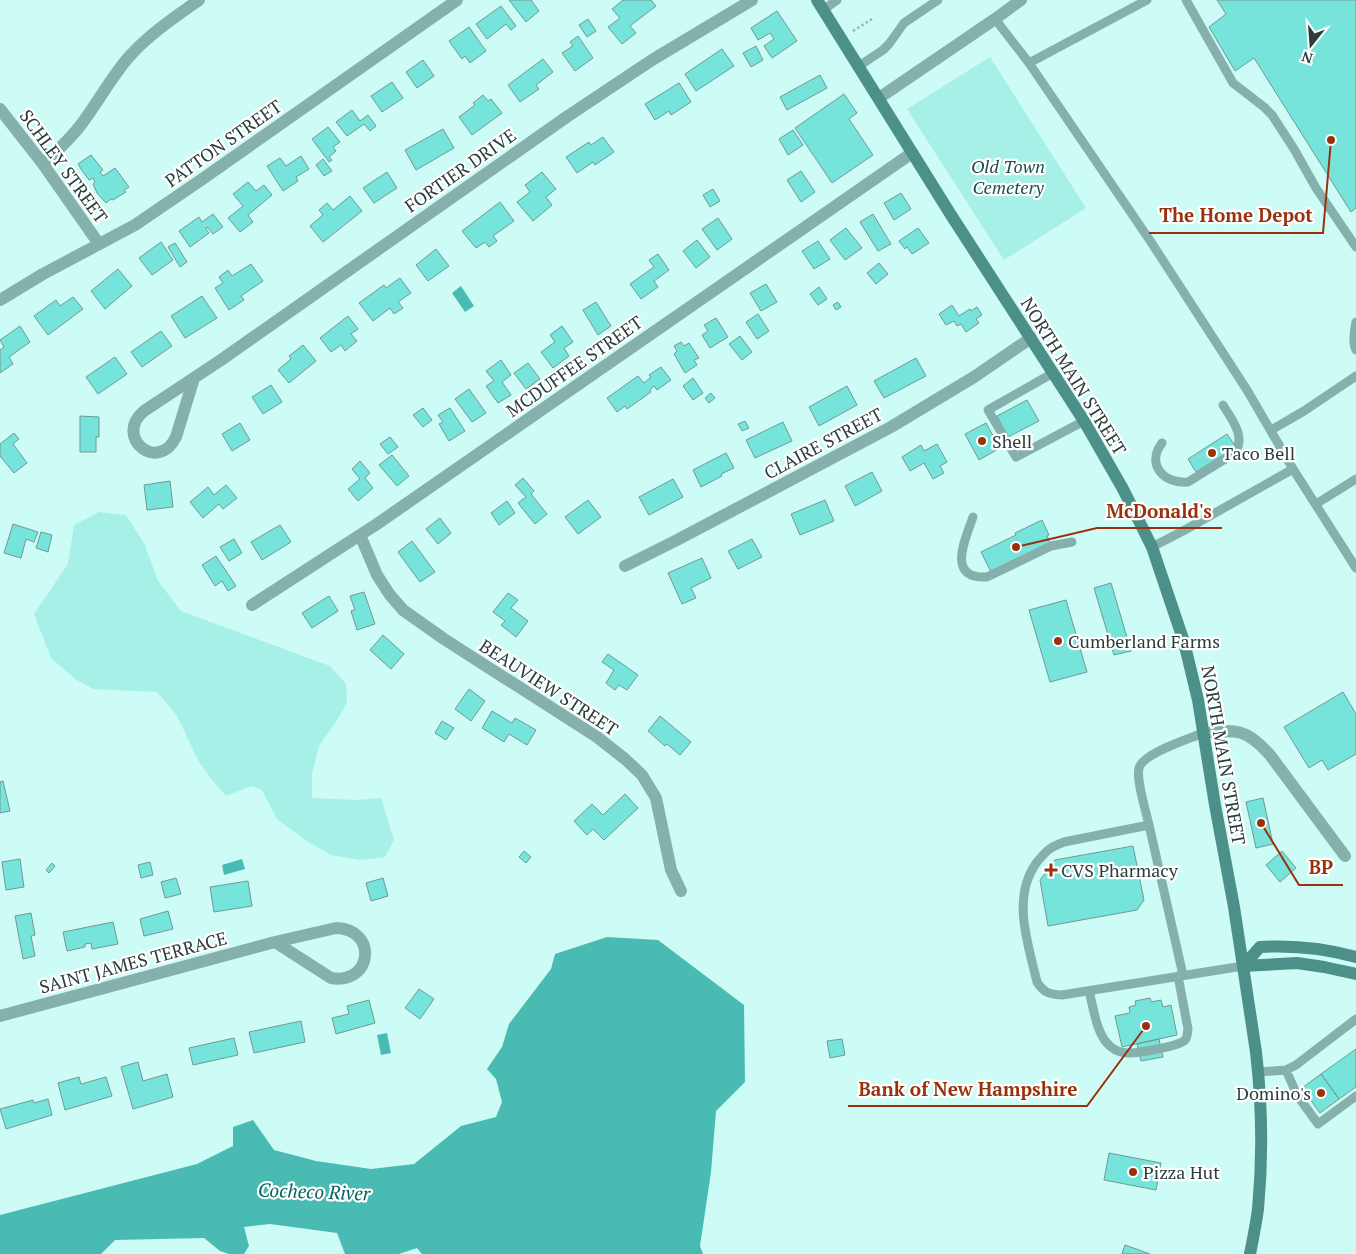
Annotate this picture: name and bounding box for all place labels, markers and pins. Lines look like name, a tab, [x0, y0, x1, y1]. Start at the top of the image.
callout: The Home Depot	[1149, 199, 1323, 233]
place label: Shell	[992, 429, 1032, 453]
marker: Shell	[976, 435, 988, 447]
place label: Taco Bell	[1222, 441, 1295, 465]
marker: Taco Bell	[1206, 447, 1218, 459]
callout: McDonald's	[1097, 494, 1222, 528]
place label: Cumberland Farms	[1068, 629, 1220, 653]
marker: Cumberland Farms	[1052, 635, 1064, 647]
callout: BP	[1299, 851, 1343, 885]
place label: CVS Pharmacy	[1061, 858, 1179, 882]
marker: CVS Pharmacy	[1045, 864, 1057, 876]
callout: Bank of New Hampshire	[848, 1072, 1087, 1106]
place label: Domino's	[1236, 1081, 1311, 1105]
marker: Domino's	[1315, 1087, 1327, 1099]
place label: Pizza Hut	[1143, 1160, 1220, 1184]
marker: Pizza Hut	[1127, 1166, 1139, 1178]

